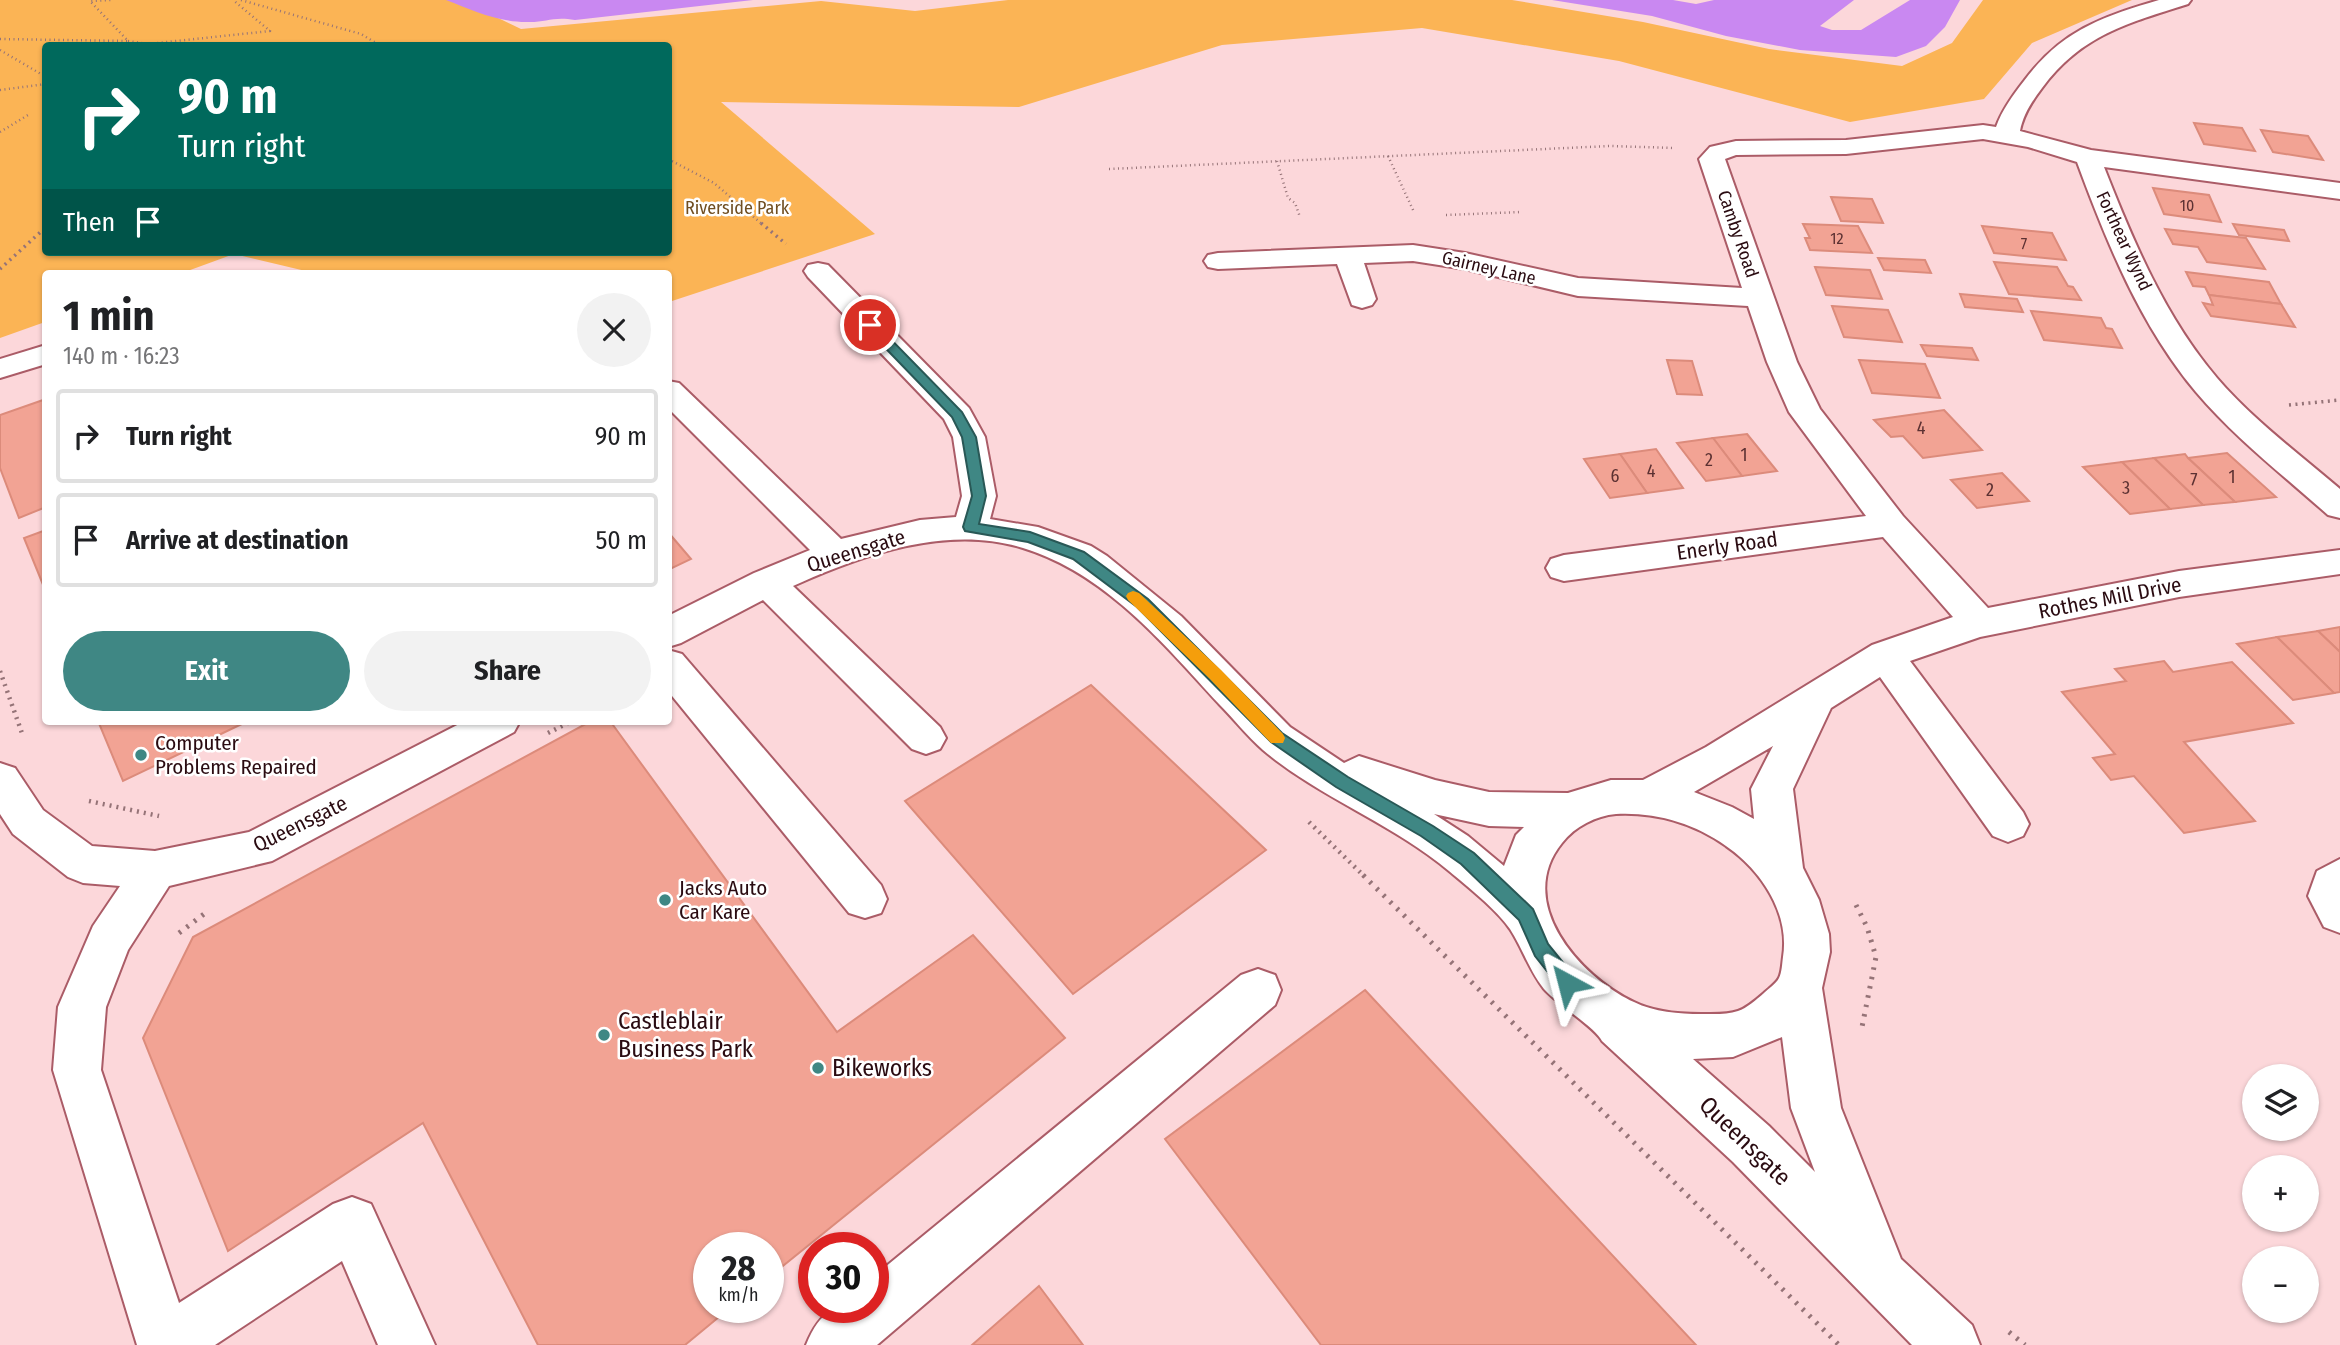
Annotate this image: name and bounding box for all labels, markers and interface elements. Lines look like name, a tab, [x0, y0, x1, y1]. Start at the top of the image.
text: 90 m	[178, 67, 278, 126]
icon: right	[63, 70, 154, 161]
text: Turn right	[178, 127, 305, 165]
street label: Camby Road	[1713, 188, 1763, 280]
street label: Forthear Wynd	[2091, 188, 2157, 294]
house number: 10	[2180, 196, 2194, 215]
park label: Riverside Park	[685, 197, 790, 219]
icon: arrive	[129, 203, 167, 241]
text: Then	[63, 207, 115, 238]
house number: 12	[1830, 229, 1844, 248]
house number: 7	[2021, 234, 2028, 253]
street label: Gairney Lane	[1440, 247, 1538, 289]
text: 1 min	[63, 291, 154, 341]
button: close	[577, 293, 651, 367]
pin	[840, 295, 900, 355]
icon: arrive	[851, 306, 889, 344]
text: 140 m · 16:23	[63, 342, 180, 370]
icon: right	[67, 417, 105, 455]
house number: 4	[1917, 417, 1926, 439]
text: Turn right	[126, 421, 232, 452]
text: 90 m	[595, 421, 647, 452]
house number: 1	[1740, 444, 1748, 466]
house number: 2	[1705, 449, 1713, 471]
house number: 4	[1647, 460, 1656, 482]
house number: 6	[1611, 465, 1620, 487]
house number: 1	[2228, 466, 2236, 488]
house number: 7	[2190, 469, 2198, 491]
house number: 3	[2122, 477, 2130, 499]
house number: 2	[1986, 479, 1994, 501]
icon: arrive	[67, 521, 105, 559]
street label: Queensgate	[804, 524, 908, 578]
text: Arrive at destination	[126, 525, 349, 556]
text: 50 m	[595, 525, 647, 556]
street label: Enerly Road	[1675, 526, 1779, 566]
street label: Rothes Mill Drive	[2036, 571, 2184, 625]
button: Exit	[63, 631, 350, 711]
button: Share	[364, 631, 651, 711]
place label: Computer Problems Repaired	[155, 730, 317, 780]
marker: Computer Problems Repaired	[133, 747, 149, 763]
street label: Queensgate	[249, 790, 351, 858]
place label: Jacks Auto Car Kare	[679, 875, 767, 925]
marker: Jacks Auto Car Kare	[657, 892, 673, 908]
position arrow	[1530, 946, 1604, 1020]
place label: Castleblair Business Park	[618, 1007, 754, 1063]
marker: Castleblair Business Park	[596, 1027, 612, 1043]
place label: Bikeworks	[832, 1054, 932, 1082]
marker: Bikeworks	[810, 1060, 826, 1076]
map controls	[2242, 1064, 2319, 1323]
button: layers	[2242, 1064, 2319, 1141]
street label: Queensgate	[1693, 1091, 1797, 1191]
button: +	[2242, 1155, 2319, 1232]
speed limit sign: 30	[798, 1232, 889, 1323]
button: −	[2242, 1246, 2319, 1323]
text: 28	[721, 1247, 756, 1289]
text: km/h	[718, 1284, 759, 1306]

